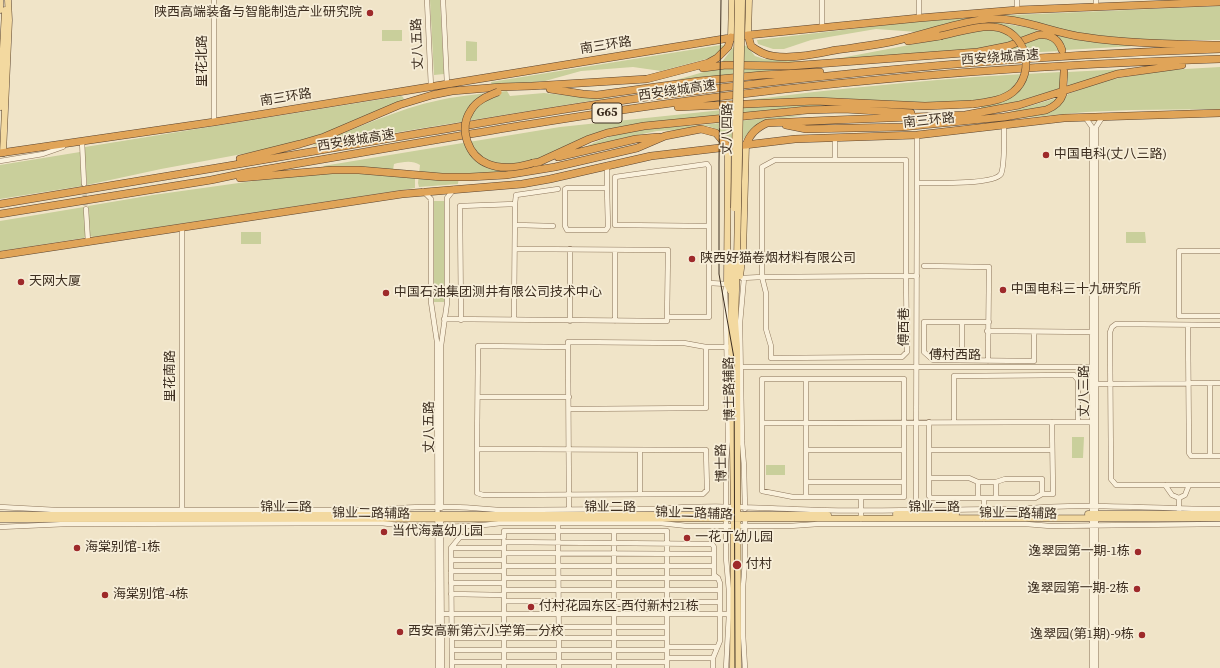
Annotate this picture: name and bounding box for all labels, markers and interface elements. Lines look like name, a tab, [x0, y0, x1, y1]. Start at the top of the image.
place label: 陕西高端装备与智能制造产业研究院	[154, 5, 362, 21]
marker: 陕西高端装备与智能制造产业研究院	[365, 8, 375, 18]
street label: 丈八五路	[409, 18, 427, 70]
street label: 南三环路	[579, 34, 633, 58]
street label: 里花北路	[195, 35, 211, 87]
street label: 西安绕城高速	[961, 47, 1039, 69]
street label: 西安绕城高速	[637, 78, 717, 104]
street label: 南三环路	[259, 86, 313, 110]
road number: G65	[592, 103, 622, 123]
street label: 丈八四路	[720, 103, 736, 155]
street label: 南三环路	[902, 111, 956, 131]
street label: 西安绕城高速	[316, 127, 396, 155]
place label: 中国电科(丈八三路)	[1054, 147, 1167, 163]
marker: 中国电科(丈八三路)	[1041, 150, 1051, 160]
place label: 陕西好猫卷烟材料有限公司	[700, 251, 856, 267]
marker: 陕西好猫卷烟材料有限公司	[687, 254, 697, 264]
place label: 天网大厦	[29, 274, 81, 290]
marker: 天网大厦	[16, 277, 26, 287]
place label: 中国电科三十九研究所	[1011, 282, 1141, 298]
place label: 中国石油集团测井有限公司技术中心	[394, 285, 602, 301]
marker: 中国电科三十九研究所	[998, 285, 1008, 295]
marker: 中国石油集团测井有限公司技术中心	[381, 288, 391, 298]
street label: 傅西巷	[897, 308, 913, 346]
street label: 傅村西路	[929, 348, 981, 364]
street label: 里花南路	[163, 350, 179, 402]
street label: 博士路辅路	[722, 356, 738, 422]
street label: 丈八三路	[1077, 365, 1093, 417]
street label: 丈八五路	[422, 401, 438, 453]
street label: 博士路	[714, 443, 730, 483]
street label: 锦业二路	[260, 500, 312, 516]
street label: 锦业二路	[584, 500, 636, 516]
street label: 锦业二路	[908, 500, 960, 516]
street label: 锦业二路辅路	[655, 505, 733, 523]
street label: 锦业二路辅路	[332, 506, 410, 522]
street label: 锦业二路辅路	[979, 506, 1057, 522]
place label: 当代海嘉幼儿园	[392, 524, 483, 540]
marker: 当代海嘉幼儿园	[379, 527, 389, 537]
place label: 一花丁幼儿园	[695, 530, 773, 546]
marker: 一花丁幼儿园	[682, 533, 692, 543]
place label: 海棠别馆-1栋	[85, 540, 161, 556]
marker: 海棠别馆-1栋	[72, 543, 82, 553]
place label: 逸翠园第一期-1栋	[1028, 544, 1130, 560]
marker: 逸翠园第一期-1栋	[1133, 547, 1143, 557]
place label: 付村	[746, 557, 772, 573]
marker: 付村	[731, 559, 743, 571]
place label: 逸翠园第一期-2栋	[1027, 581, 1129, 597]
marker: 逸翠园第一期-2栋	[1132, 584, 1142, 594]
place label: 海棠别馆-4栋	[113, 587, 189, 603]
marker: 海棠别馆-4栋	[100, 590, 110, 600]
place label: 付村花园东区-西付新村21栋	[539, 599, 699, 615]
marker: 付村花园东区-西付新村21栋	[526, 602, 536, 612]
place label: 西安高新第六小学第一分校	[408, 624, 564, 640]
marker: 西安高新第六小学第一分校	[395, 627, 405, 637]
place label: 逸翠园(第1期)-9栋	[1030, 627, 1134, 643]
marker: 逸翠园(第1期)-9栋	[1137, 630, 1147, 640]

